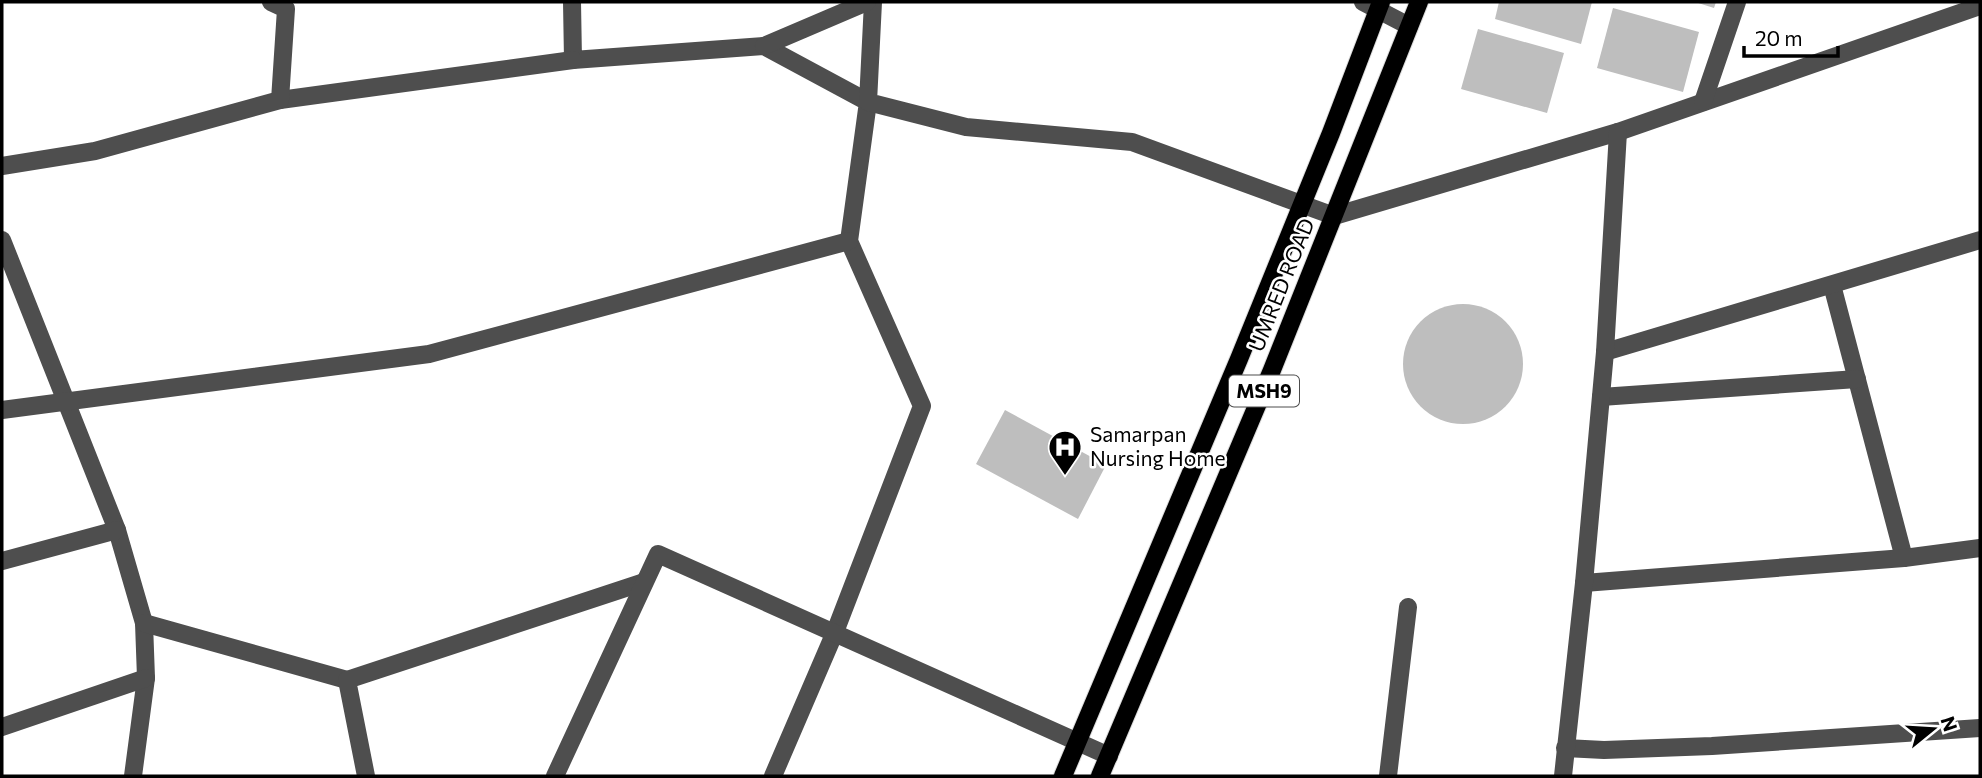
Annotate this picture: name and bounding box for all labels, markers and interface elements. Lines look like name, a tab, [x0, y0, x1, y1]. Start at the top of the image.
scale bar	[1744, 14, 1839, 58]
text: 20 m	[1755, 25, 1803, 50]
street label: UMRED ROAD	[1243, 214, 1319, 355]
road number: MSH9	[1229, 376, 1299, 406]
place label: Samarpan Nursing Home	[1090, 421, 1226, 470]
hospital icon: Samarpan Nursing Home	[1046, 428, 1084, 477]
north arrow	[1898, 694, 1968, 764]
text: N	[1937, 713, 1963, 734]

